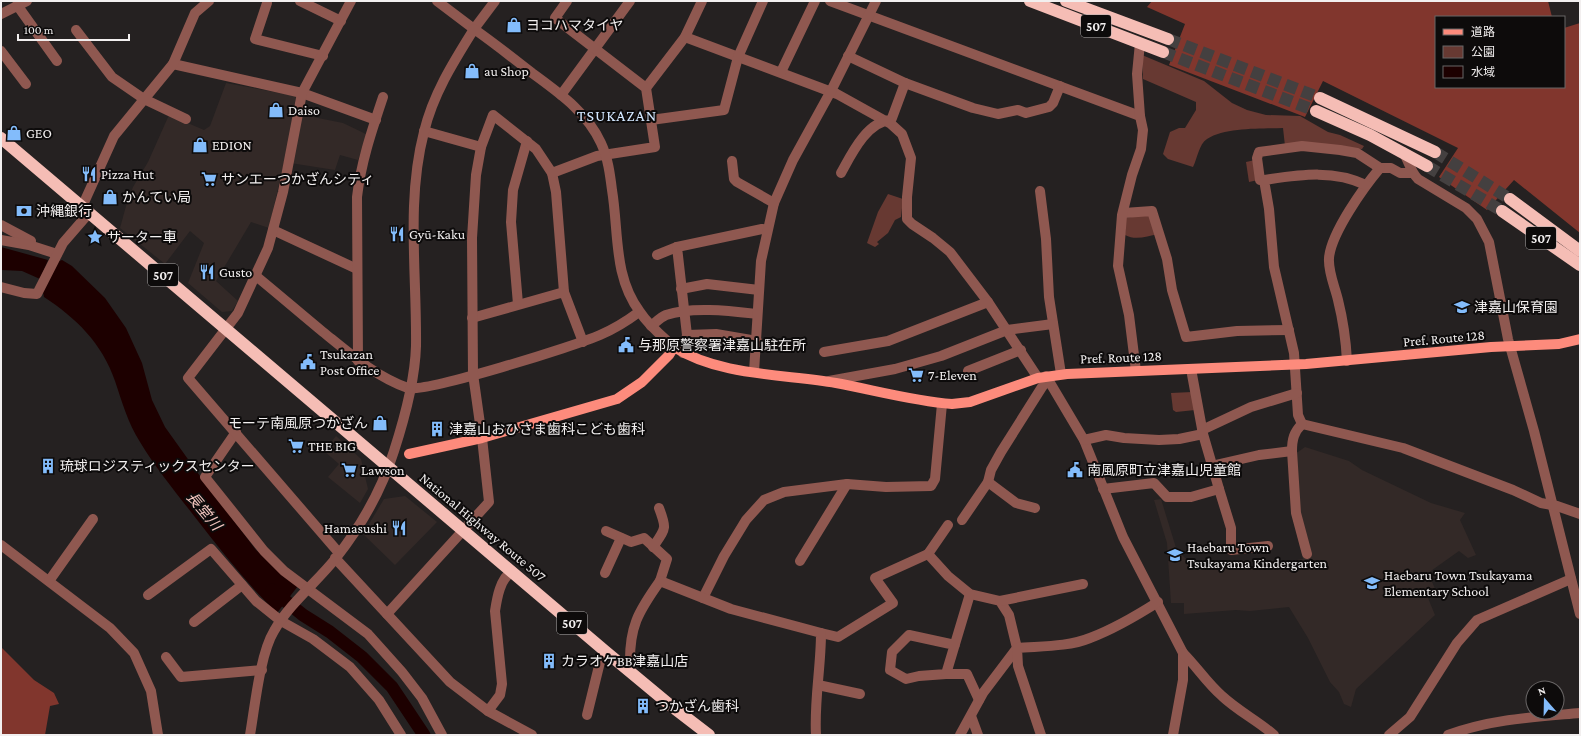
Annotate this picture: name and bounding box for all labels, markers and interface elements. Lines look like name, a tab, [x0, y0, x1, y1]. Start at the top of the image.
road number: 507	[1081, 15, 1111, 37]
scale bar	[18, 16, 129, 42]
shop icon: ヨコハマタイヤ	[505, 16, 523, 34]
legend	[1435, 16, 1565, 88]
place label: ヨコハマタイヤ	[526, 17, 624, 33]
text: 100 m	[24, 23, 54, 37]
text: 道路	[1471, 25, 1495, 39]
text: 公園	[1471, 45, 1495, 59]
shop icon: au Shop	[463, 62, 481, 80]
place label: au Shop	[484, 63, 529, 79]
text: 水域	[1471, 65, 1495, 79]
shop icon: Daiso	[267, 101, 285, 119]
place label: Daiso	[288, 102, 320, 118]
district label: TSUKAZAN	[577, 107, 657, 124]
shop icon: GEO	[5, 124, 23, 142]
place label: GEO	[26, 125, 52, 141]
shop icon: EDION	[191, 136, 209, 154]
place label: EDION	[212, 137, 252, 153]
restaurant icon: Pizza Hut	[80, 165, 98, 183]
place label: Pizza Hut	[101, 166, 154, 182]
supermarket icon: サンエーつかざんシティ	[200, 170, 218, 188]
place label: サンエーつかざんシティ	[221, 171, 374, 187]
shop icon: かんてい局	[101, 188, 119, 206]
place label: かんてい局	[122, 189, 191, 205]
bank icon: 沖縄銀行	[15, 202, 33, 220]
place label: 沖縄銀行	[36, 203, 92, 219]
restaurant icon: Gyū-Kaku	[388, 225, 406, 243]
place label: Gyū-Kaku	[409, 226, 466, 242]
road number: 507	[1526, 227, 1556, 249]
place icon: サーター車	[86, 228, 104, 246]
place label: サーター車	[107, 229, 177, 245]
restaurant icon: Gusto	[198, 263, 216, 281]
road number: 507	[148, 264, 178, 286]
place label: Gusto	[219, 264, 252, 280]
school or university icon: 津嘉山保育園	[1453, 298, 1471, 316]
place label: 津嘉山保育園	[1474, 299, 1558, 315]
street label: Pref. Route 128	[1402, 326, 1486, 350]
public building icon: 与那原警察署津嘉山駐在所	[617, 336, 635, 354]
place label: 与那原警察署津嘉山駐在所	[638, 337, 806, 353]
place label: Tsukazan Post Office	[320, 346, 379, 378]
street label: Pref. Route 128	[1080, 348, 1162, 366]
public building icon: Tsukazan Post Office	[299, 353, 317, 371]
supermarket icon: 7-Eleven	[907, 366, 925, 384]
place label: 7-Eleven	[928, 367, 977, 383]
shop icon: モーテ南風原つかざん	[371, 414, 389, 432]
place label: モーテ南風原つかざん	[228, 415, 368, 431]
building icon: 津嘉山おひさま歯科こども歯科	[428, 420, 446, 438]
place label: 津嘉山おひさま歯科こども歯科	[449, 421, 645, 437]
supermarket icon: THE BIG	[287, 437, 305, 455]
place label: THE BIG	[308, 438, 356, 454]
building icon: 琉球ロジスティックスセンター	[39, 457, 57, 475]
place label: 琉球ロジスティックスセンター	[60, 458, 255, 474]
supermarket icon: Lawson	[340, 461, 358, 479]
public building icon: 南風原町立津嘉山児童館	[1066, 461, 1084, 479]
place label: Lawson	[361, 462, 405, 478]
place label: 南風原町立津嘉山児童館	[1087, 462, 1241, 478]
street label: National Highway Route 507	[417, 469, 550, 585]
water label: 長堂川	[183, 489, 226, 535]
restaurant icon: Hamasushi	[390, 519, 408, 537]
place label: Hamasushi	[324, 520, 387, 536]
place label: Haebaru Town Tsukayama Kindergarten	[1187, 539, 1328, 571]
school or university icon: Haebaru Town Tsukayama Kindergarten	[1166, 546, 1184, 564]
place label: Haebaru Town Tsukayama Elementary School	[1384, 567, 1533, 599]
school or university icon: Haebaru Town Tsukayama Elementary School	[1363, 574, 1381, 592]
road number: 507	[557, 612, 587, 634]
building icon: カラオケBB津嘉山店	[540, 652, 558, 670]
place label: カラオケBB津嘉山店	[561, 653, 688, 669]
north arrow	[1525, 680, 1565, 720]
text: N	[1536, 684, 1548, 698]
building icon: つかざん歯科	[634, 697, 652, 715]
place label: つかざん歯科	[655, 698, 739, 714]

